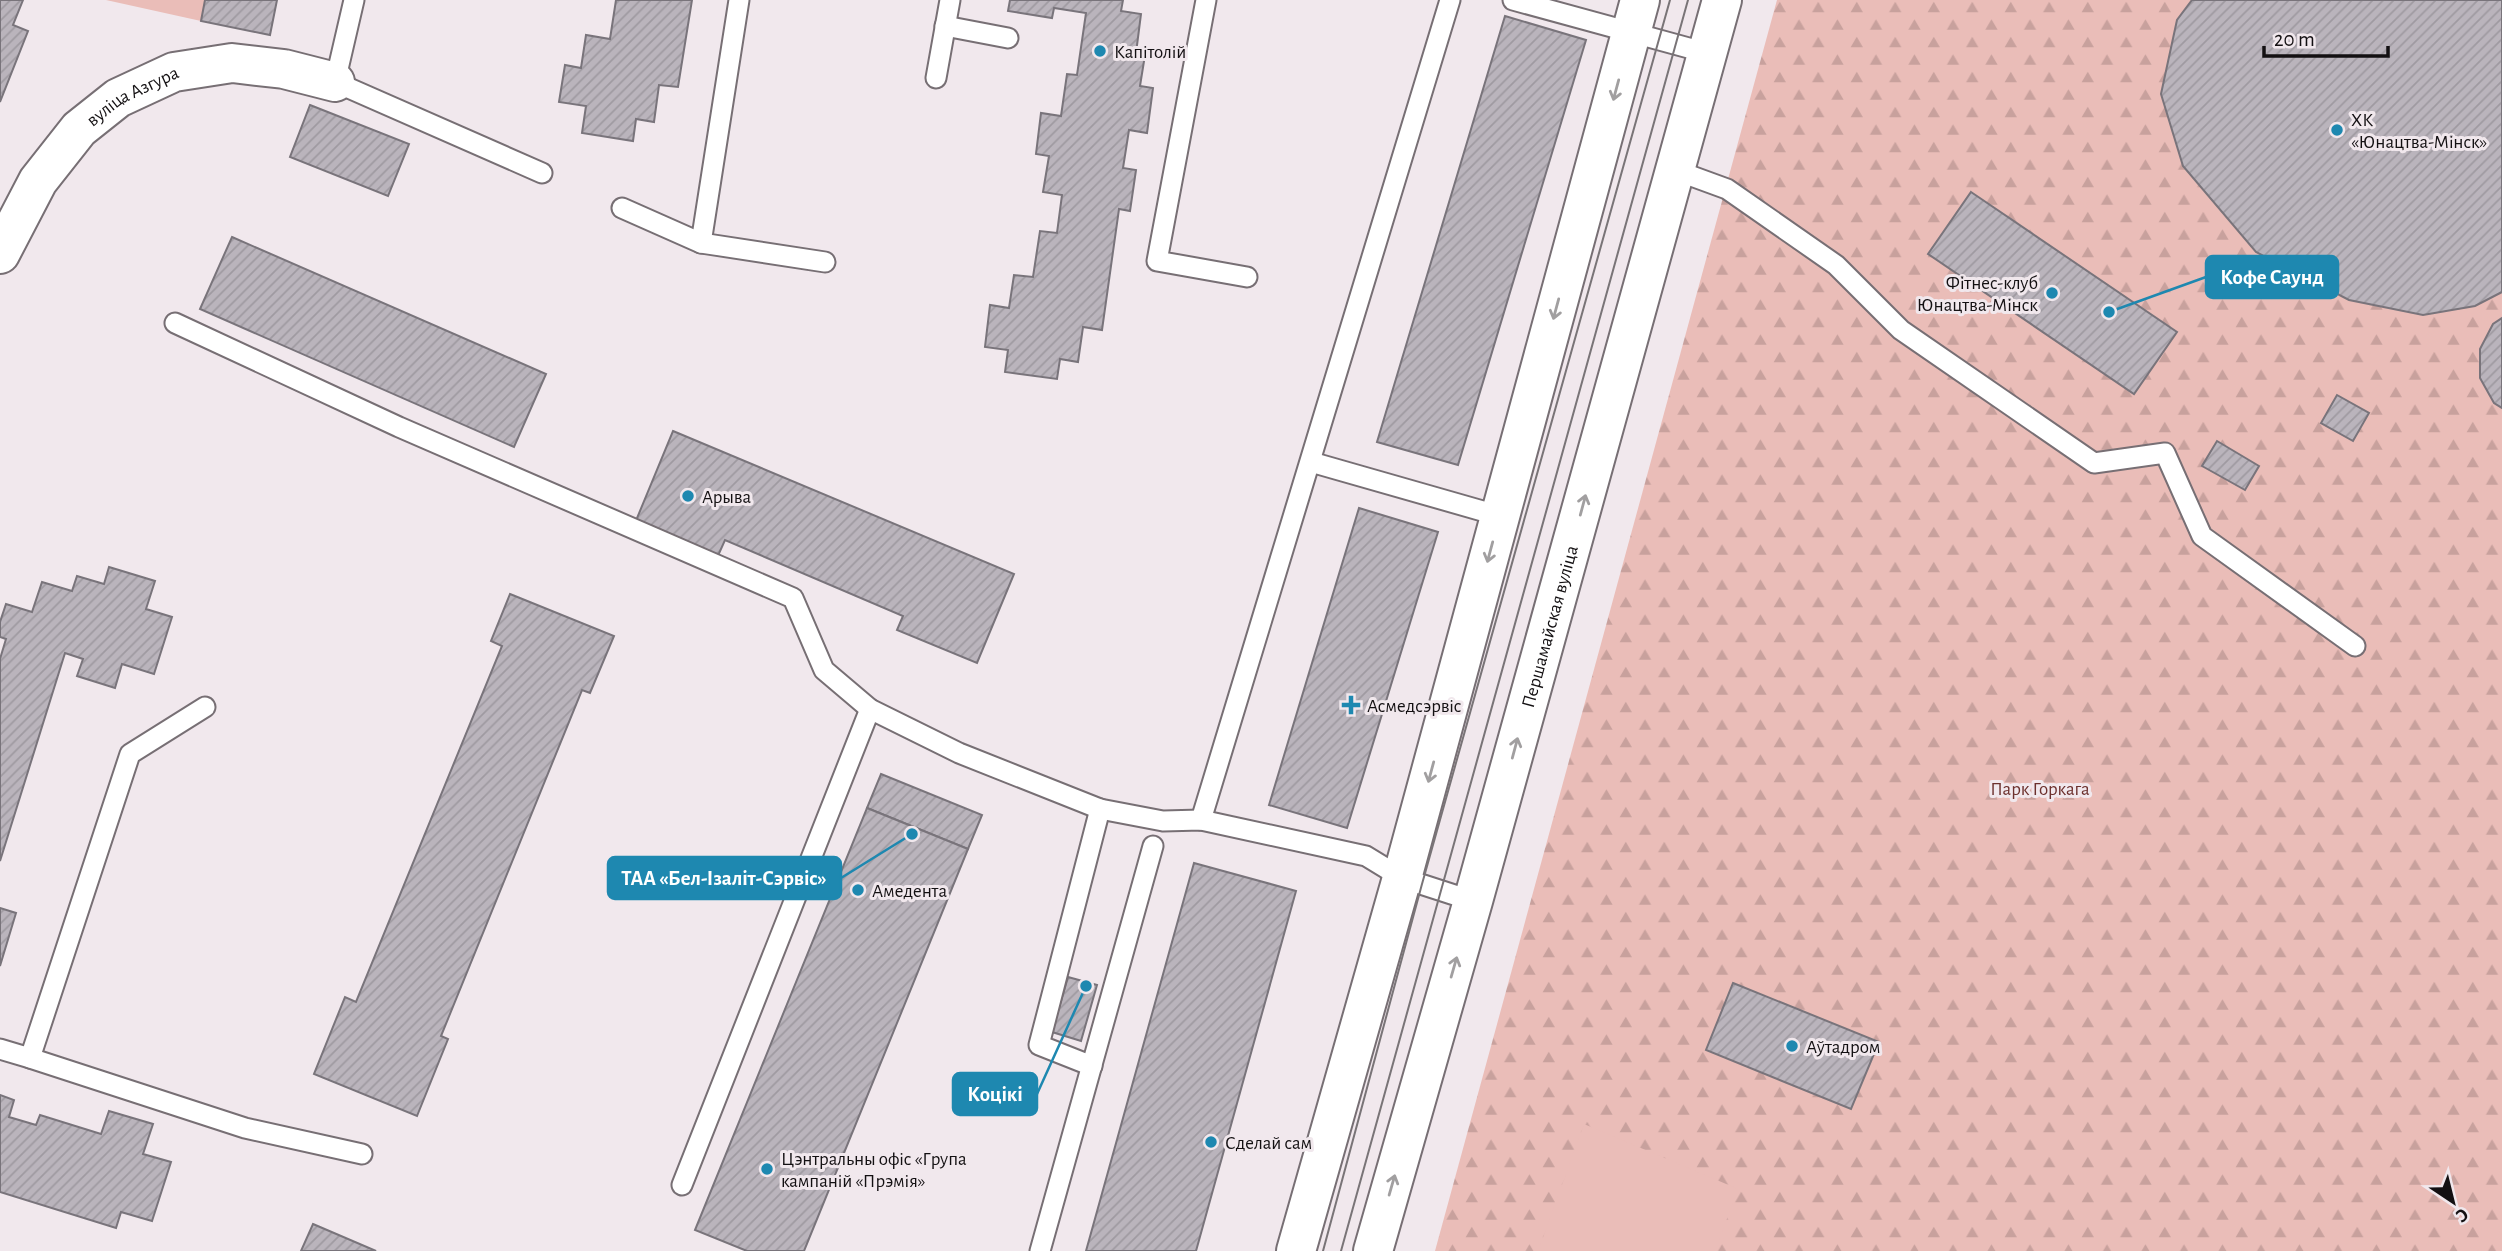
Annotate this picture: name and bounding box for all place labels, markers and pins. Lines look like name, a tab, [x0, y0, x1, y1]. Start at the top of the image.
marker: Капітолій	[1092, 43, 1108, 59]
place label: Капітолій	[1114, 43, 1186, 62]
place label: ХК «Юнацтва-Мінск»	[2351, 111, 2487, 152]
marker: ХК «Юнацтва-Мінск»	[2329, 122, 2345, 138]
callout: Кофе Саунд	[2206, 256, 2338, 298]
place label: Фітнес-клуб Юнацтва-Мінск	[1917, 274, 2038, 315]
marker: Фітнес-клуб Юнацтва-Мінск	[2044, 285, 2060, 301]
marker: Арыва	[680, 488, 696, 504]
place label: Арыва	[702, 488, 752, 507]
marker: Асмедсэрвіс	[1341, 695, 1361, 715]
place label: Асмедсэрвіс	[1367, 697, 1462, 716]
callout: ТАА «Бел-Ізаліт-Сэрвіс»	[608, 857, 841, 899]
marker: Амедента	[850, 882, 866, 898]
place label: Амедента	[872, 882, 947, 901]
marker: Аўтадром	[1784, 1038, 1800, 1054]
place label: Аўтадром	[1806, 1038, 1880, 1057]
callout: Коцікі	[953, 1073, 1037, 1115]
marker: Сделай сам	[1203, 1134, 1219, 1150]
place label: Сделай сам	[1225, 1134, 1312, 1153]
place label: Цэнтральны офіс «Група кампаній «Прэмія»	[781, 1150, 967, 1191]
marker: Цэнтральны офіс «Група кампаній «Прэмія»	[759, 1161, 775, 1177]

